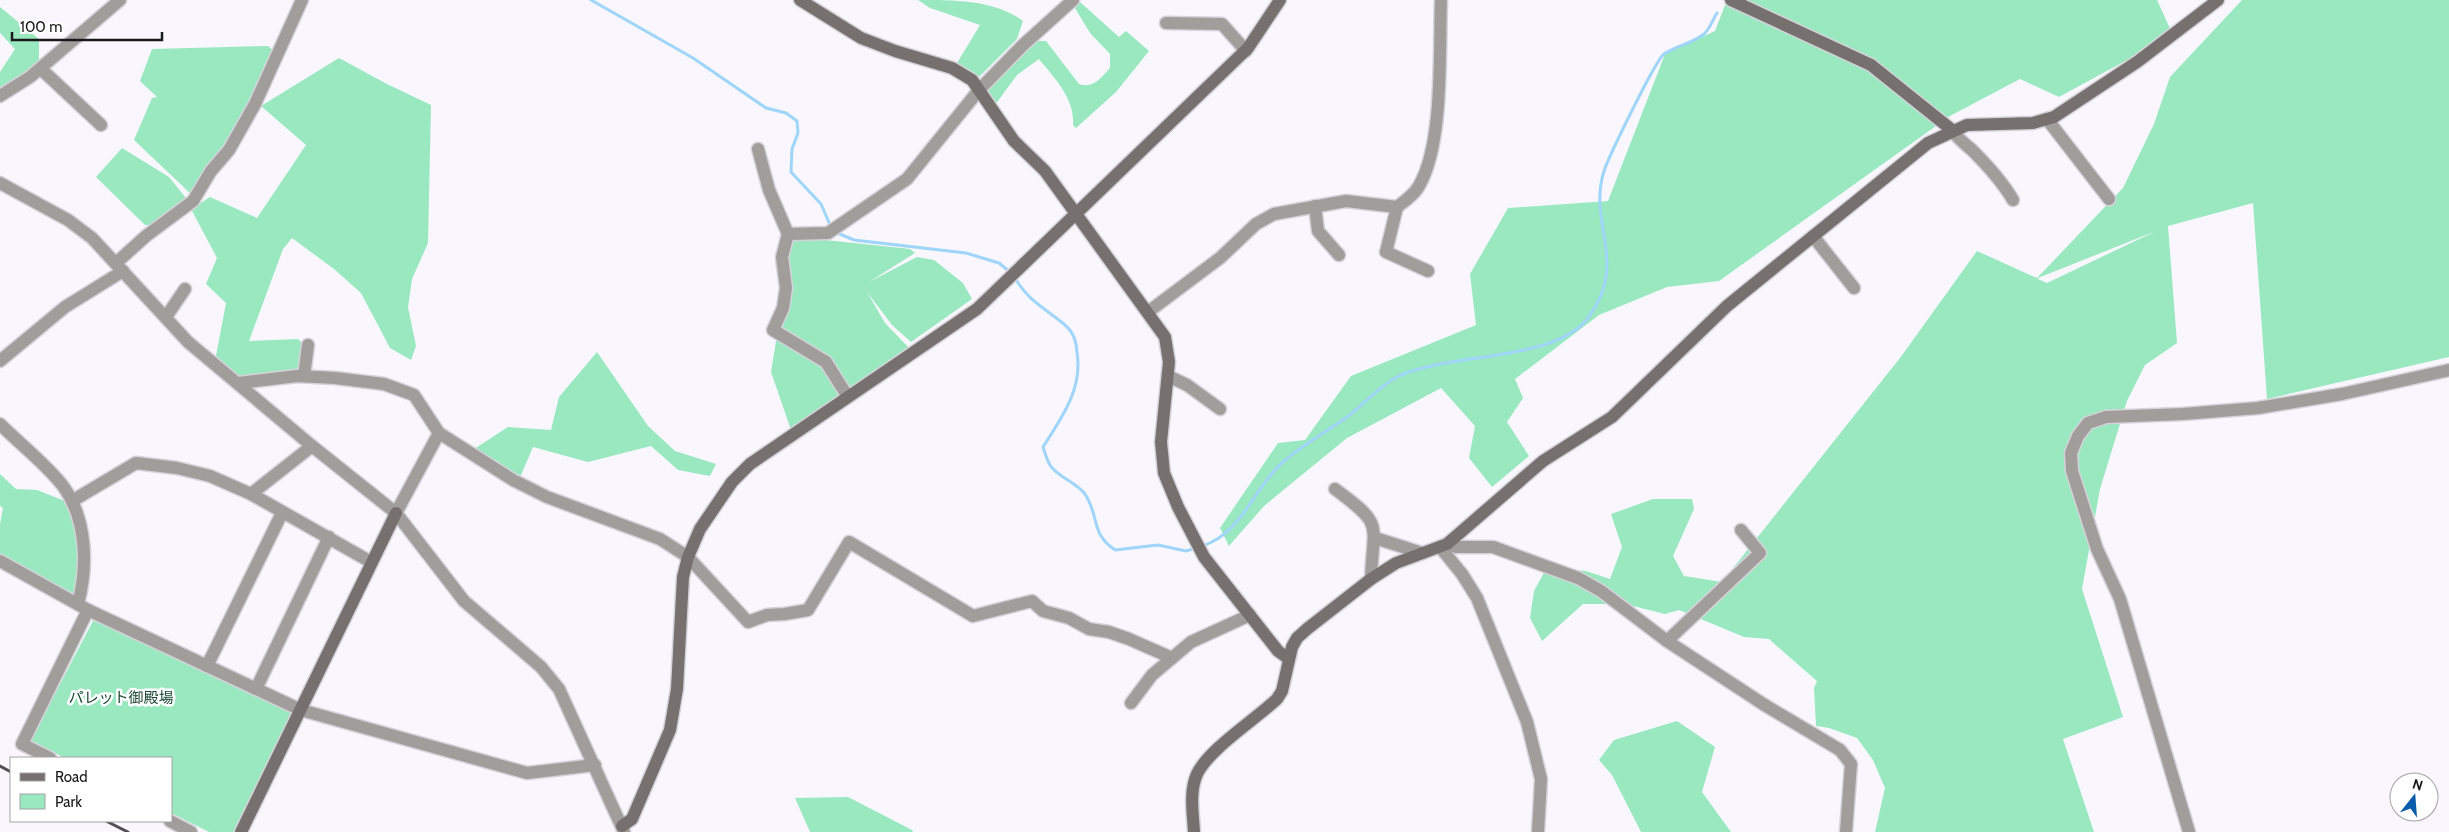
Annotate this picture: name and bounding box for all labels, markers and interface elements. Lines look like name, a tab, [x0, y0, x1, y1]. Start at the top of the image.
scale bar	[12, 10, 162, 42]
text: 100 m	[20, 18, 62, 36]
park label: パレット御殿場	[68, 689, 174, 707]
legend	[10, 757, 172, 822]
text: Road	[55, 768, 88, 786]
north arrow	[2389, 772, 2439, 822]
text: N	[2410, 775, 2425, 795]
text: Park	[55, 793, 82, 811]

